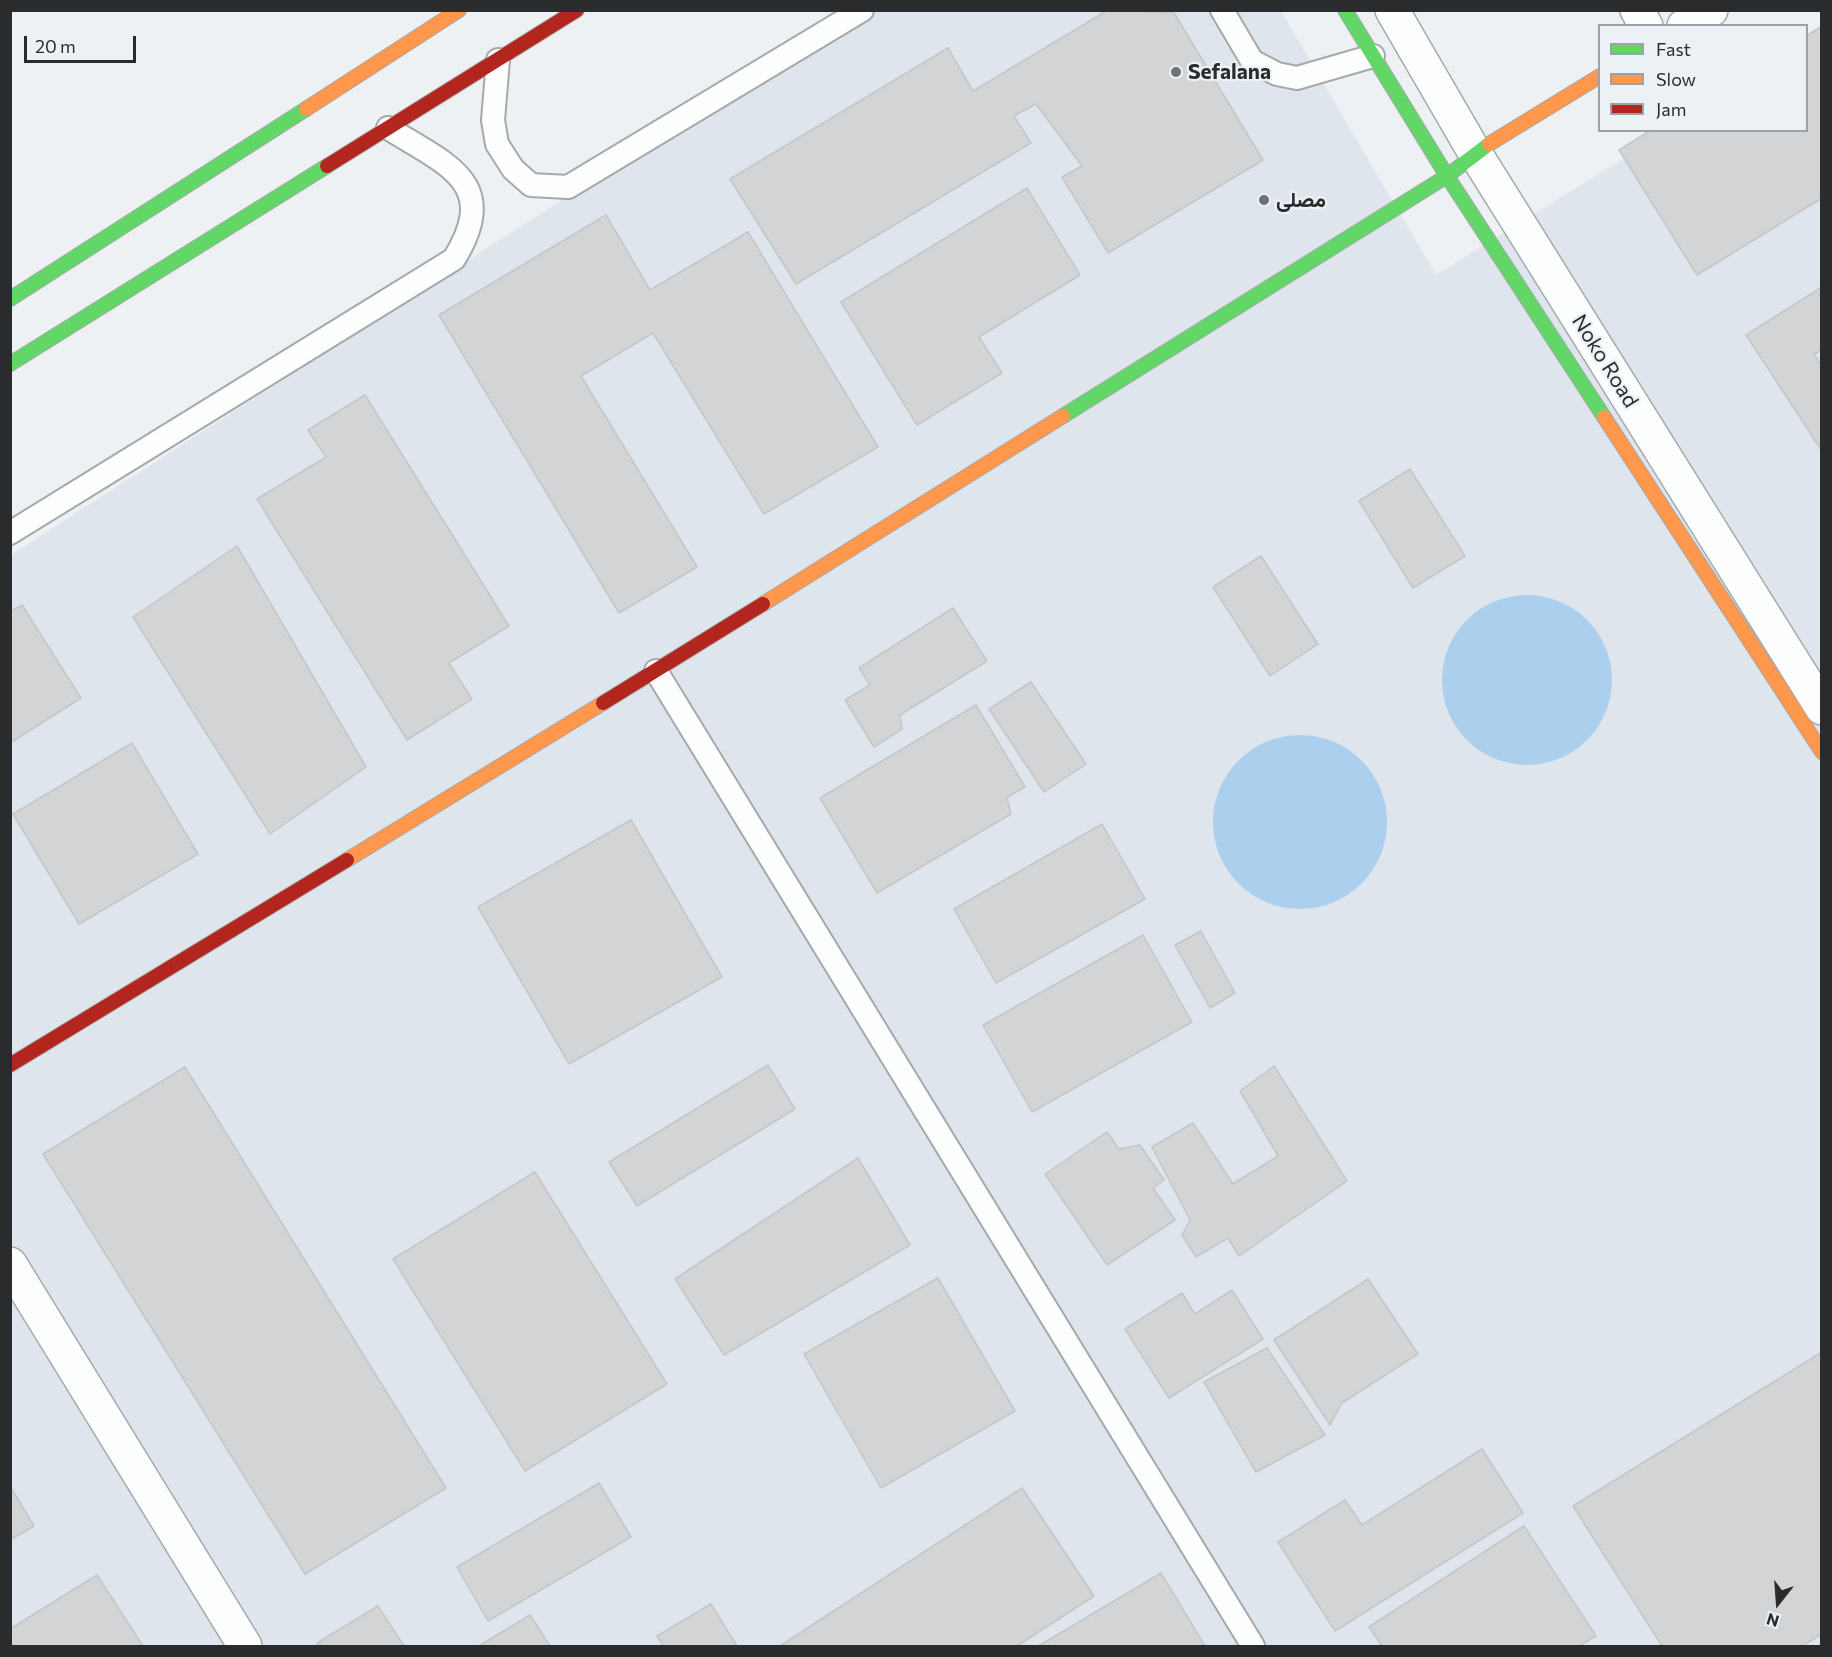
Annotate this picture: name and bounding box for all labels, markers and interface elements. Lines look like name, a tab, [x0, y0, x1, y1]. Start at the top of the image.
scale bar	[27, 24, 140, 62]
legend	[1598, 24, 1808, 132]
text: 20 m	[35, 35, 76, 57]
text: Fast	[1656, 38, 1691, 60]
place label: Sefalana	[1188, 59, 1271, 85]
marker: Sefalana	[1169, 65, 1183, 79]
text: Slow	[1656, 68, 1696, 90]
text: Jam	[1656, 98, 1686, 120]
place label: مصلى	[1276, 187, 1326, 213]
marker: مصلى	[1257, 193, 1271, 207]
street label: Noko Road	[1567, 310, 1643, 412]
north arrow	[1748, 1573, 1808, 1633]
text: N	[1764, 1610, 1781, 1632]

